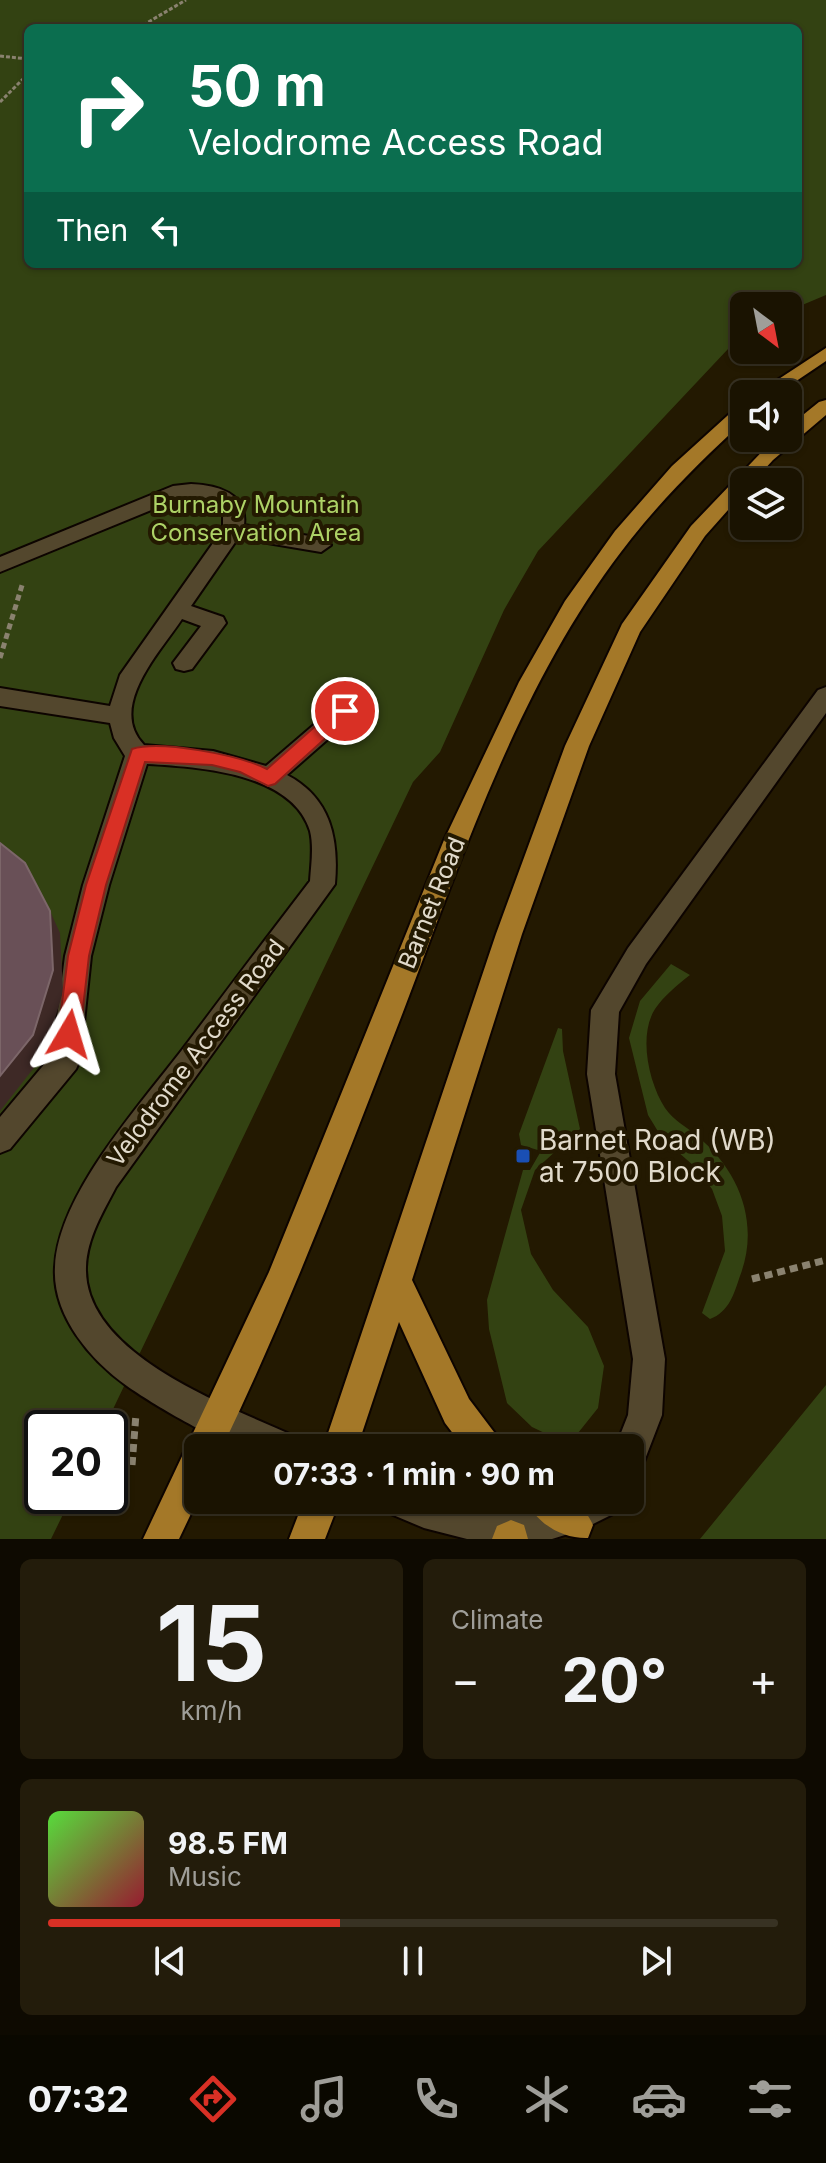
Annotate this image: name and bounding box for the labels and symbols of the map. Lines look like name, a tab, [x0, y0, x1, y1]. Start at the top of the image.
north arrow	[730, 292, 802, 364]
park label: Burnaby Mountain Conservation Area	[151, 490, 361, 547]
pin	[311, 677, 379, 745]
street label: Barnet Road	[392, 833, 471, 973]
street label: Velodrome Access Road	[101, 933, 291, 1172]
position arrow	[27, 992, 111, 1076]
place label: Barnet Road (WB) at 7500 Block	[539, 1123, 776, 1189]
marker: Barnet Road (WB) at 7500 Block	[514, 1147, 532, 1165]
speed limit sign: 20	[24, 1410, 128, 1514]

